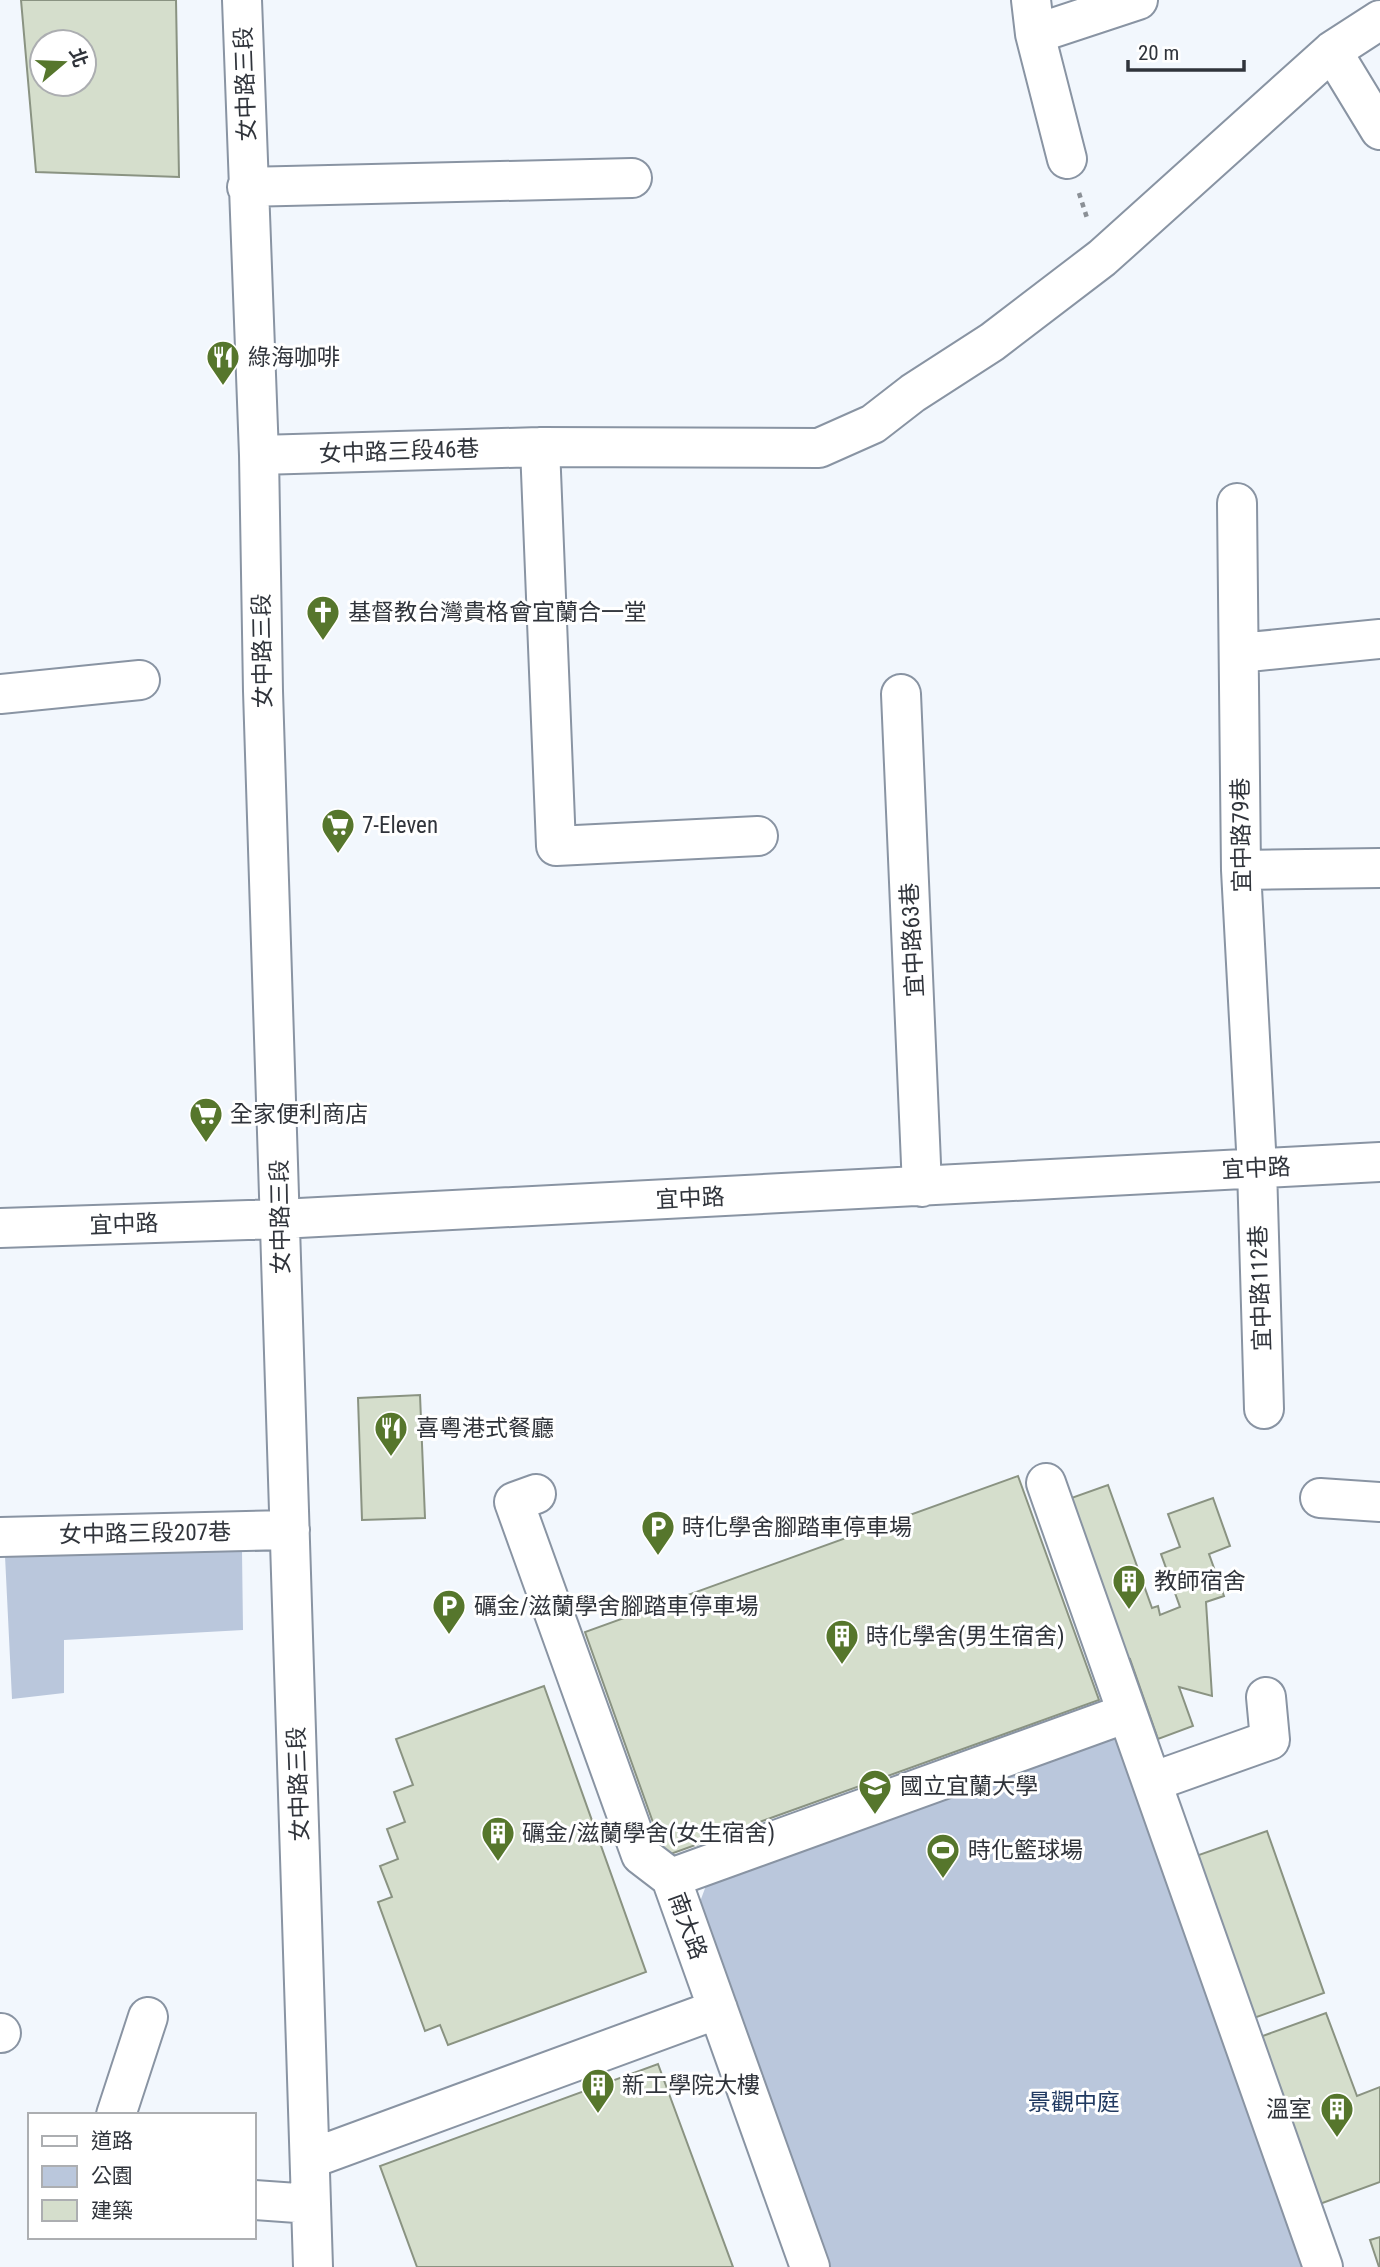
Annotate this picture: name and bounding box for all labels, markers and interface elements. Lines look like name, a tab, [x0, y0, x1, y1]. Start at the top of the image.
street label: 女中路三段	[230, 26, 261, 142]
north arrow	[28, 28, 98, 98]
scale bar	[1128, 28, 1244, 72]
text: 20 m	[1138, 41, 1179, 65]
text: 北	[65, 45, 93, 70]
restaurant icon: 綠海咖啡	[204, 338, 242, 387]
place label: 綠海咖啡	[248, 344, 340, 371]
street label: 女中路三段46巷	[318, 435, 480, 468]
street label: 女中路三段	[248, 593, 277, 709]
church icon: 基督教台灣貴格會宜蘭合一堂	[304, 593, 342, 642]
place label: 基督教台灣貴格會宜蘭合一堂	[348, 599, 647, 626]
street label: 宜中路79巷	[1227, 777, 1256, 893]
supermarket icon: 7-Eleven	[319, 806, 357, 855]
place label: 7-Eleven	[362, 812, 438, 839]
street label: 宜中路63巷	[896, 882, 929, 998]
supermarket icon: 全家便利商店	[187, 1095, 225, 1144]
place label: 全家便利商店	[230, 1101, 368, 1128]
street label: 宜中路	[1221, 1153, 1291, 1184]
street label: 女中路三段	[266, 1159, 295, 1275]
street label: 宜中路	[655, 1183, 725, 1214]
street label: 宜中路	[89, 1210, 159, 1239]
street label: 宜中路112巷	[1245, 1225, 1276, 1351]
restaurant icon: 喜粵港式餐廳	[372, 1409, 410, 1458]
place label: 喜粵港式餐廳	[416, 1415, 554, 1442]
parking icon: 時化學舍腳踏車停車場	[639, 1508, 677, 1557]
place label: 時化學舍腳踏車停車場	[682, 1514, 912, 1541]
street label: 女中路三段207巷	[59, 1519, 231, 1548]
building icon: 教師宿舍	[1110, 1562, 1148, 1611]
place label: 教師宿舍	[1154, 1568, 1246, 1595]
parking icon: 礪金/滋蘭學舍腳踏車停車場	[430, 1587, 468, 1636]
place label: 礪金/滋蘭學舍腳踏車停車場	[474, 1593, 759, 1620]
building icon: 時化學舍(男生宿舍)	[823, 1617, 861, 1666]
place label: 時化學舍(男生宿舍)	[866, 1623, 1065, 1650]
street label: 女中路三段	[283, 1726, 314, 1842]
school or university icon: 國立宜蘭大學	[856, 1767, 894, 1816]
place label: 國立宜蘭大學	[900, 1773, 1038, 1800]
building icon: 礪金/滋蘭學舍(女生宿舍)	[479, 1814, 517, 1863]
place label: 礪金/滋蘭學舍(女生宿舍)	[522, 1820, 775, 1847]
sports icon: 時化籃球場	[924, 1831, 962, 1880]
place label: 時化籃球場	[968, 1837, 1083, 1864]
street label: 南大路	[663, 1889, 712, 1963]
building icon: 新工學院大樓	[579, 2066, 617, 2115]
place label: 新工學院大樓	[622, 2072, 760, 2099]
park label: 景觀中庭	[1028, 2089, 1120, 2116]
building icon: 溫室	[1318, 2090, 1356, 2139]
place label: 溫室	[1266, 2096, 1312, 2123]
legend	[28, 2113, 256, 2239]
text: 道路	[91, 2129, 133, 2153]
text: 公園	[91, 2164, 133, 2188]
text: 建築	[91, 2199, 133, 2223]

